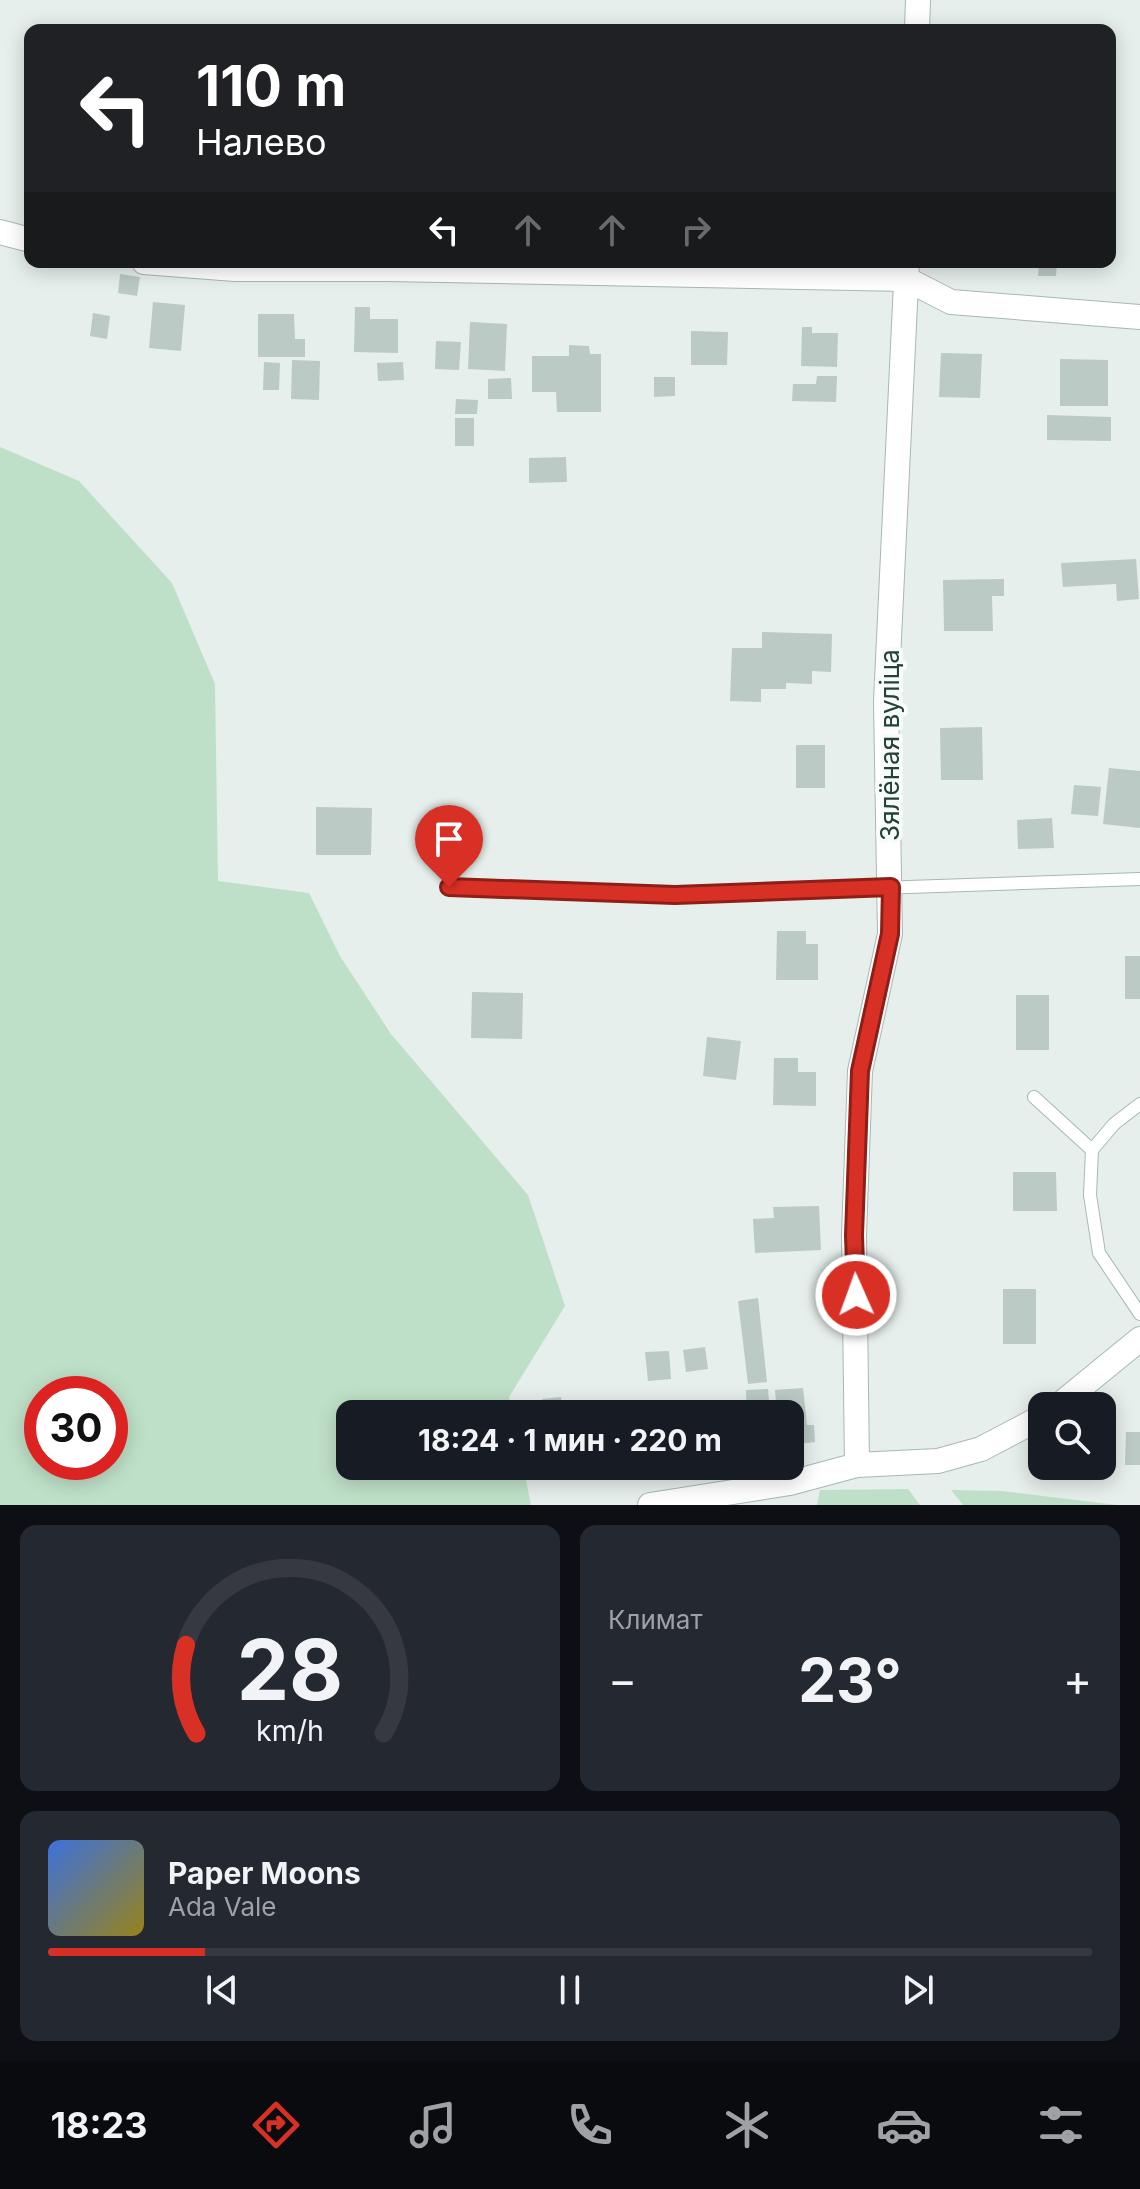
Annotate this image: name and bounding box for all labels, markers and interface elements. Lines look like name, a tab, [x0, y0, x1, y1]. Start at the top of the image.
text: 110 m	[196, 52, 346, 120]
icon: left	[64, 56, 168, 160]
text: Налево	[196, 120, 327, 164]
icon: left	[422, 208, 466, 252]
icon: ahead	[506, 208, 550, 252]
icon: ahead	[590, 208, 634, 252]
icon: right	[674, 208, 718, 252]
street label: Зялёная вуліца	[874, 649, 905, 841]
pin	[415, 805, 483, 887]
icon: arrive	[427, 817, 471, 861]
position arrow	[814, 1253, 898, 1337]
speed limit sign: 30	[24, 1376, 128, 1480]
map controls	[1028, 1392, 1116, 1480]
button: search	[1028, 1392, 1116, 1480]
text: 18:24 · 1 мин · 220 m	[418, 1422, 722, 1458]
text: Климат	[608, 1604, 703, 1635]
text: 28	[237, 1619, 343, 1720]
text: 23°	[798, 1644, 902, 1716]
text: −	[608, 1653, 637, 1707]
text: +	[1063, 1653, 1092, 1707]
text: km/h	[256, 1713, 324, 1748]
text: Paper Moons	[168, 1855, 361, 1891]
text: Ada Vale	[168, 1891, 276, 1922]
icon: previous	[200, 1968, 244, 2012]
icon: pause	[548, 1968, 592, 2012]
icon: next	[896, 1968, 940, 2012]
icon: directions	[248, 2097, 304, 2153]
icon: music	[405, 2097, 461, 2153]
icon: phone	[562, 2097, 618, 2153]
icon: climate	[719, 2097, 775, 2153]
icon: car	[876, 2097, 932, 2153]
icon: filters	[1033, 2097, 1089, 2153]
text: 18:23	[51, 2103, 147, 2147]

